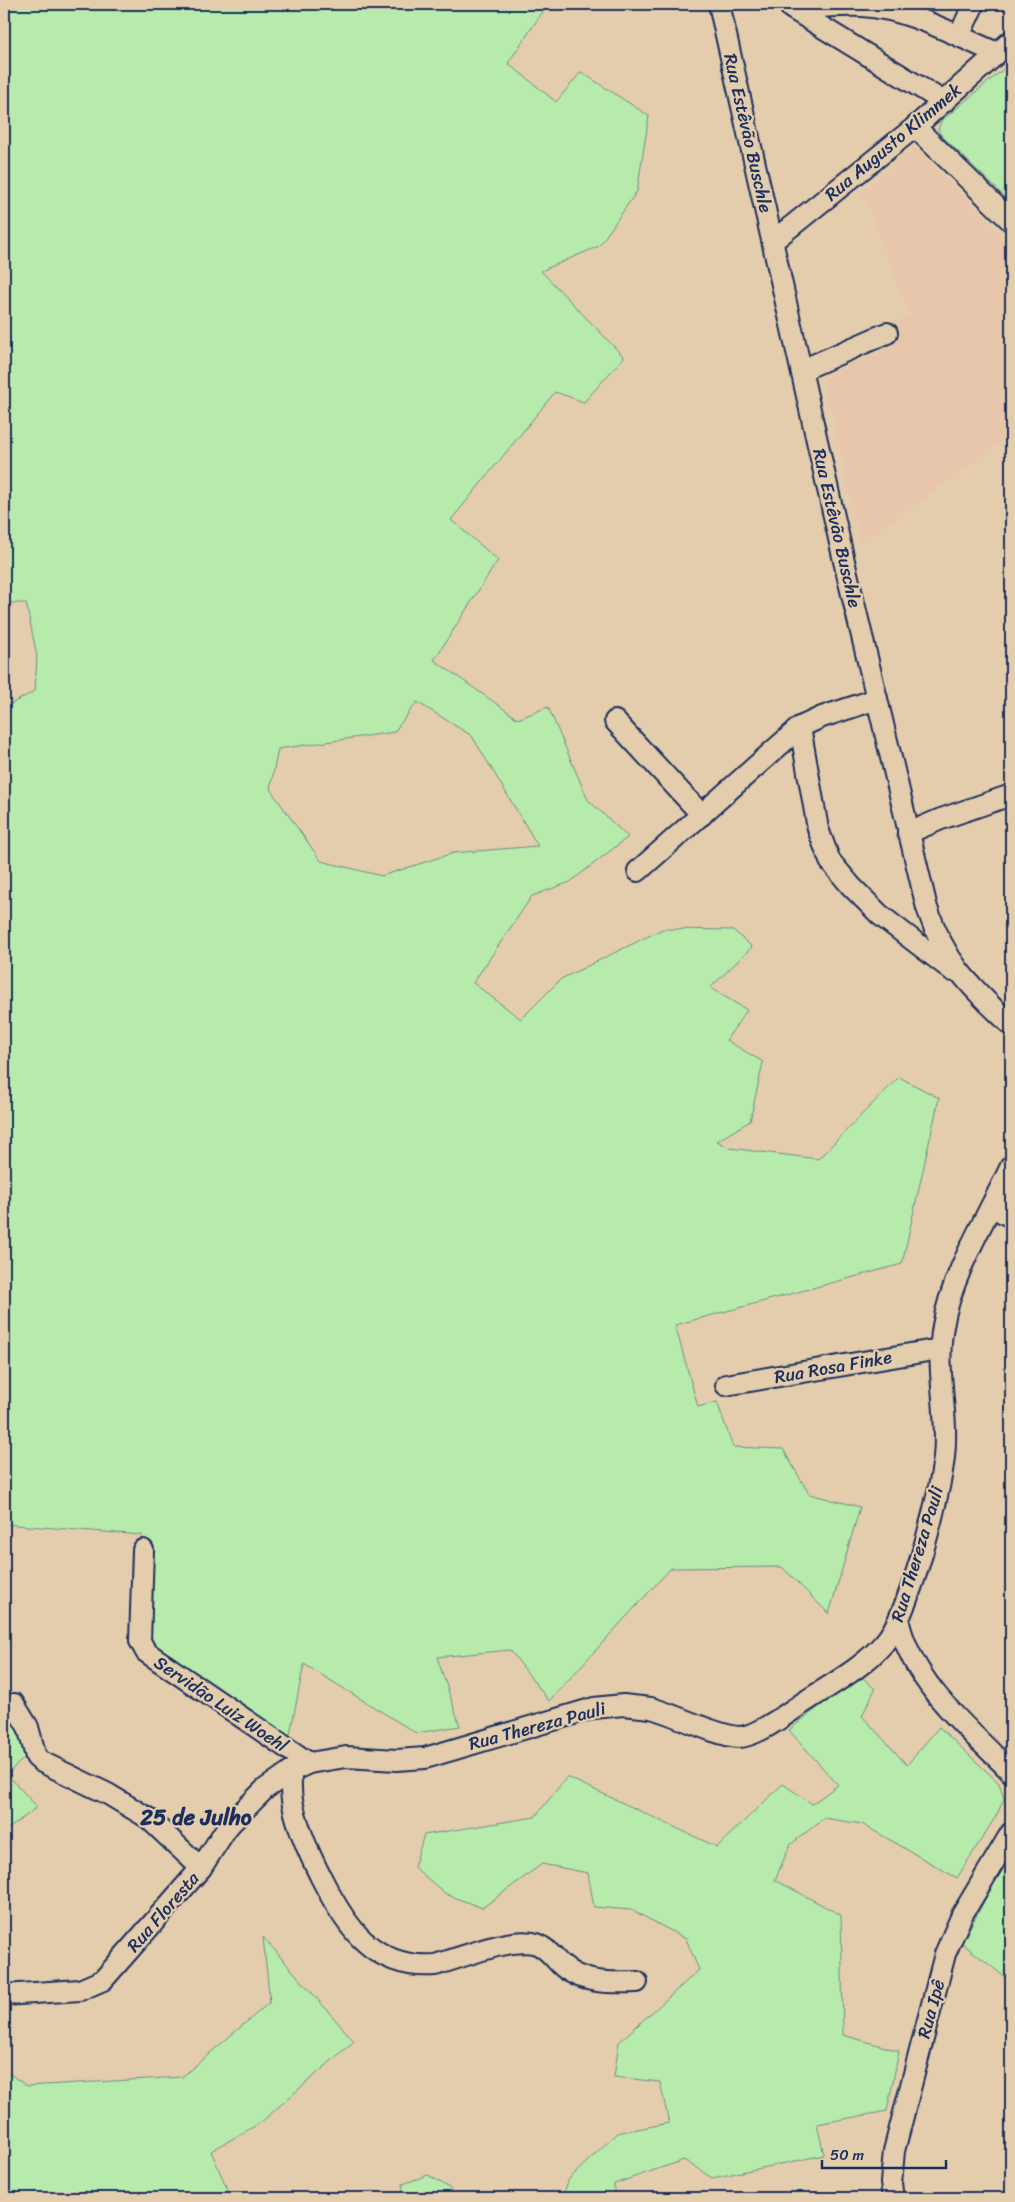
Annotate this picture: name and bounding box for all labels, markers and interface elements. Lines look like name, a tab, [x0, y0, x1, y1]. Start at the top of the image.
street label: Rua Estêvão Buschle	[714, 50, 782, 216]
street label: Rua Augusto Klimmek	[817, 74, 969, 209]
street label: Rua Estêvão Buschle	[803, 445, 871, 611]
street label: Rua Rosa Finke	[772, 1341, 895, 1393]
street label: Rua Thereza Pauli	[881, 1481, 953, 1626]
street label: Servidão Luiz Woehl	[147, 1647, 295, 1761]
street label: Rua Thereza Pauli	[465, 1692, 610, 1760]
district label: 25 de Julho	[139, 1798, 252, 1837]
street label: Rua Floresta	[118, 1863, 208, 1960]
street label: Rua Ipê	[908, 1976, 954, 2042]
scale bar	[822, 2137, 946, 2169]
text: 50 m	[830, 2142, 865, 2168]

